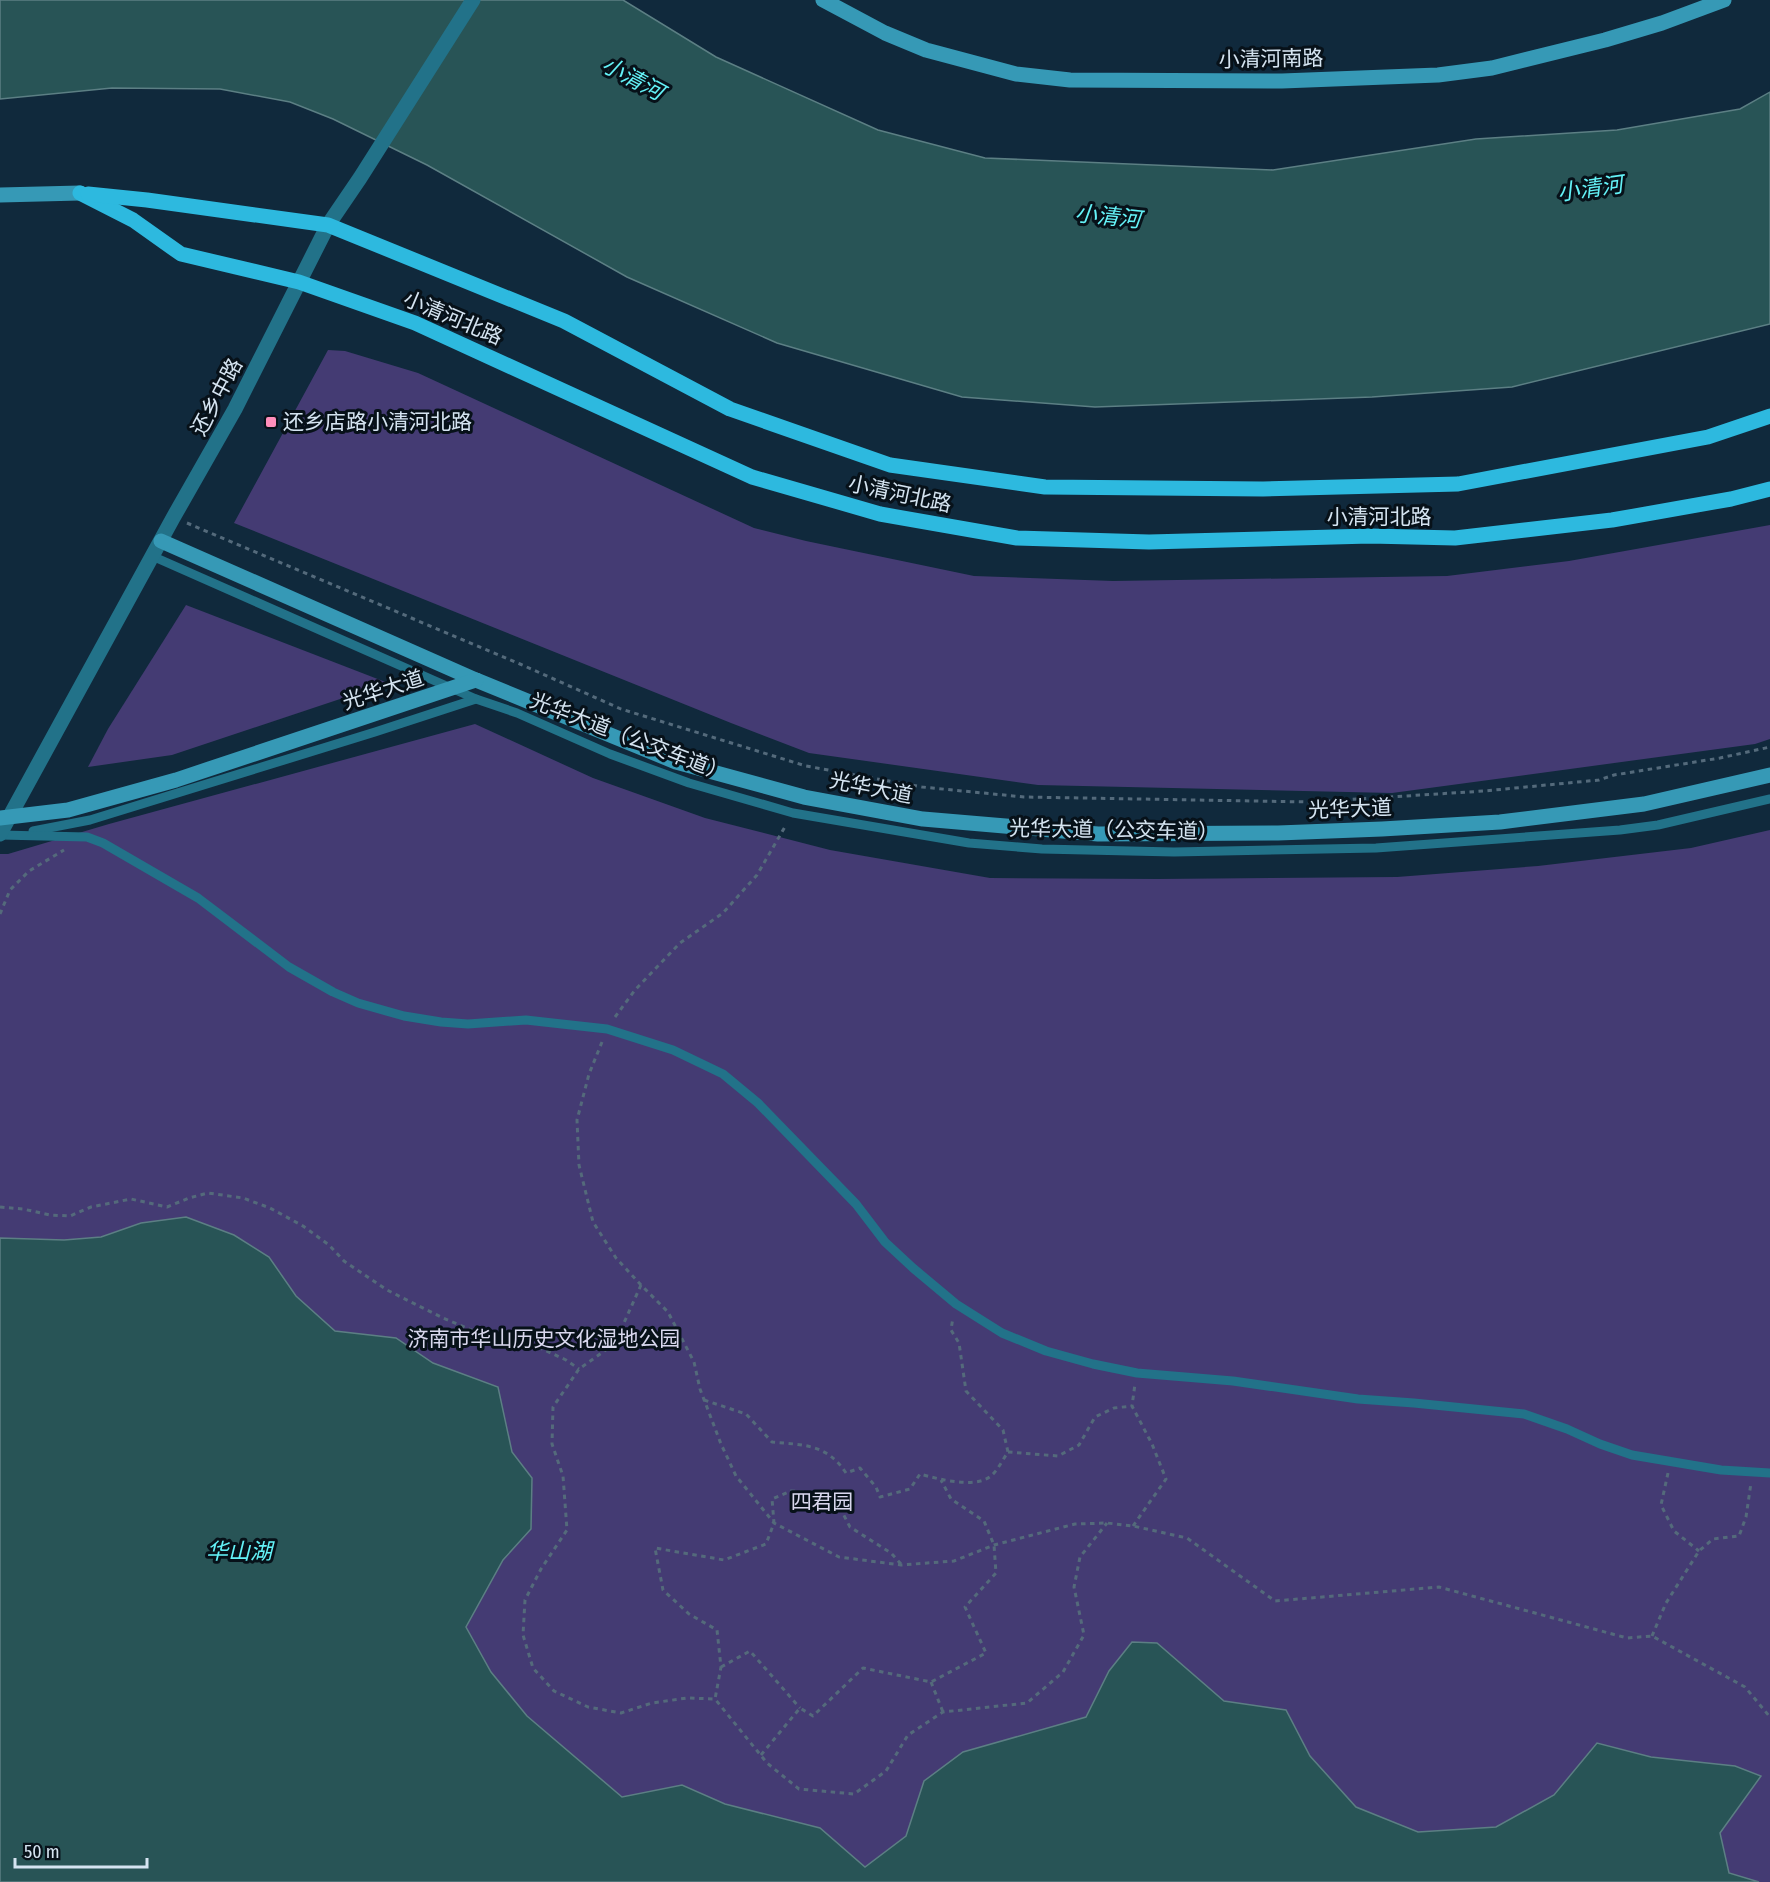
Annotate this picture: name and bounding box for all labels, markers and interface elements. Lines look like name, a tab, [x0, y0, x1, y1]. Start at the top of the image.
street label: 小清河南路	[1218, 45, 1324, 73]
water label: 小清河	[597, 51, 672, 108]
water label: 小清河	[1556, 170, 1629, 206]
water label: 小清河	[1074, 200, 1146, 234]
street label: 小清河北路	[400, 286, 506, 350]
street label: 还乡中路	[186, 354, 248, 440]
place label: 还乡店路小清河北路	[283, 409, 472, 435]
marker: 还乡店路小清河北路	[264, 415, 278, 429]
street label: 小清河北路	[846, 470, 954, 518]
street label: 小清河北路	[1327, 504, 1432, 530]
street label: 光华大道	[339, 665, 427, 715]
street label: 光华大道（公交车道）	[526, 687, 732, 787]
street label: 光华大道	[827, 767, 915, 809]
street label: 光华大道	[1308, 795, 1392, 823]
street label: 光华大道（公交车道）	[1009, 815, 1219, 845]
park label: 济南市华山历史文化湿地公园	[408, 1326, 681, 1352]
park label: 四君园	[791, 1489, 854, 1515]
water label: 华山湖	[206, 1538, 275, 1565]
scale bar	[15, 1831, 147, 1869]
text: 50 m	[24, 1841, 60, 1863]

